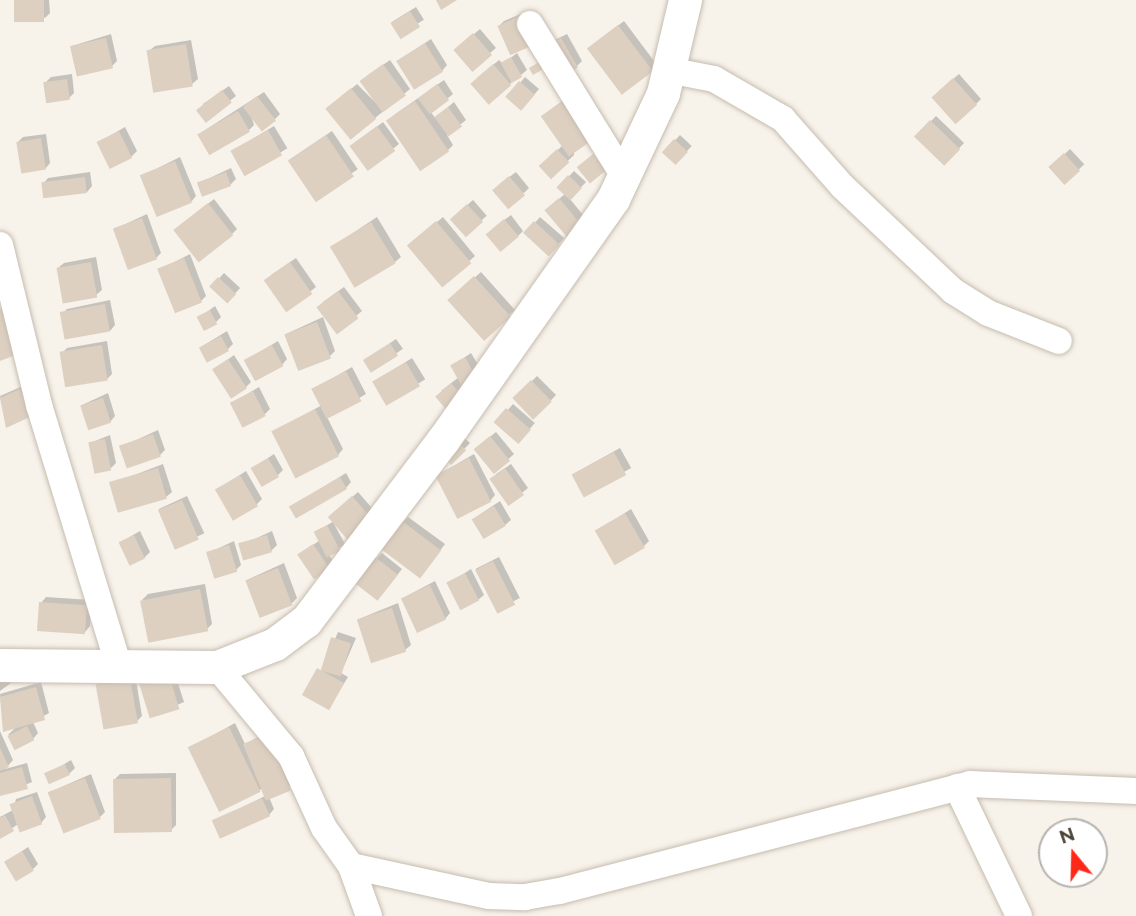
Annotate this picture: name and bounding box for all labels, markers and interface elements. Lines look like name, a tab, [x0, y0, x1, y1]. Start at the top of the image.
north arrow	[1038, 818, 1108, 888]
text: N	[1056, 822, 1077, 848]

